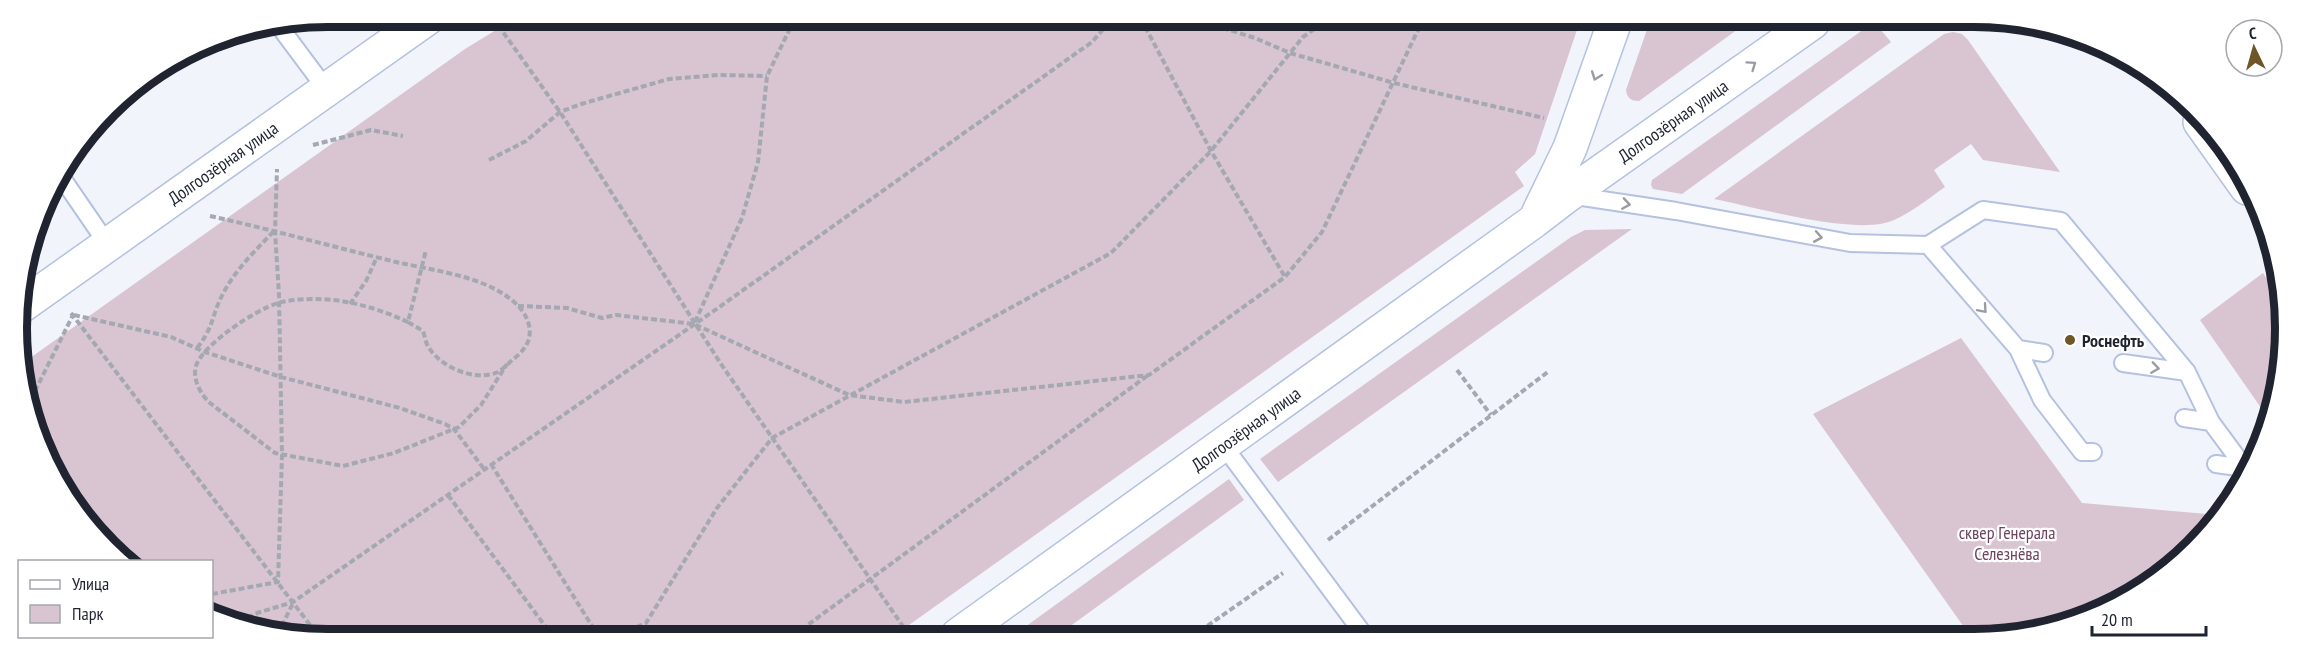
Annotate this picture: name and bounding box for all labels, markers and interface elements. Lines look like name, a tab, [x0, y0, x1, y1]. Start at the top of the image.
north arrow	[2224, 18, 2284, 78]
text: С	[2248, 23, 2258, 43]
one-way arrow	[1746, 61, 1757, 72]
one-way arrow	[1590, 70, 1603, 81]
street label: Долгоозёрная улица	[1613, 74, 1733, 168]
street label: Долгоозёрная улица	[163, 116, 283, 210]
one-way arrow	[1621, 197, 1631, 209]
one-way arrow	[1813, 230, 1823, 243]
one-way arrow	[1976, 302, 1987, 313]
place label: Роснефть	[2082, 329, 2145, 352]
marker: Роснефть	[2063, 333, 2077, 347]
one-way arrow	[2150, 361, 2159, 373]
street label: Долгоозёрная улица	[1187, 382, 1305, 476]
park label: сквер Генерала Селезнёва	[1959, 521, 2055, 565]
legend	[18, 560, 213, 638]
text: Улица	[72, 572, 109, 595]
scale bar	[2092, 599, 2206, 637]
text: Парк	[72, 602, 103, 625]
text: 20 m	[2101, 608, 2133, 631]

